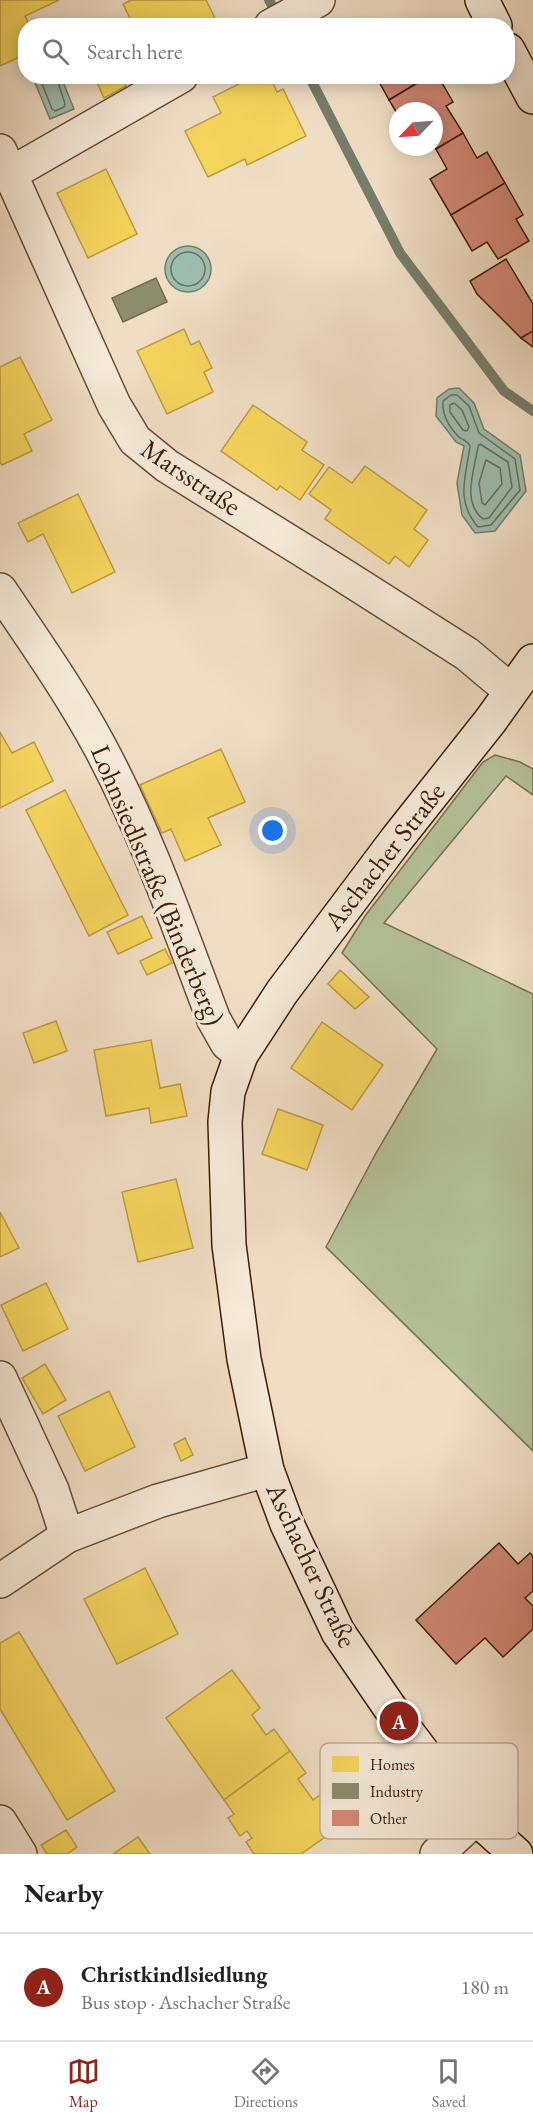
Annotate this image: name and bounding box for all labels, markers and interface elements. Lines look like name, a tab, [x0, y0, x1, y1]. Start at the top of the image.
search box	[18, 18, 515, 84]
icon: search	[39, 35, 72, 68]
text: Search here	[87, 37, 182, 66]
north arrow	[389, 102, 443, 156]
street label: Marsstraße	[134, 431, 248, 523]
street label: Lohnsiedlstraße (Binderberg)	[83, 739, 233, 1031]
street label: Aschacher Straße	[315, 775, 453, 938]
your location	[258, 816, 287, 845]
street label: Aschacher Straße	[258, 1476, 365, 1653]
pin: A	[380, 1698, 418, 1744]
legend	[320, 1743, 518, 1839]
text: Homes	[370, 1754, 415, 1775]
text: Industry	[370, 1781, 424, 1802]
text: Other	[370, 1808, 408, 1829]
text: Nearby	[24, 1876, 104, 1910]
text: Christkindlsiedlung	[81, 1960, 267, 1989]
text: A	[36, 1974, 51, 2000]
text: 180 m	[461, 1974, 509, 2000]
text: Bus stop · Aschacher Straße	[81, 1989, 291, 2015]
tab: Map	[67, 2055, 100, 2112]
tab: Directions	[234, 2055, 298, 2112]
tab: Saved	[432, 2055, 466, 2112]

